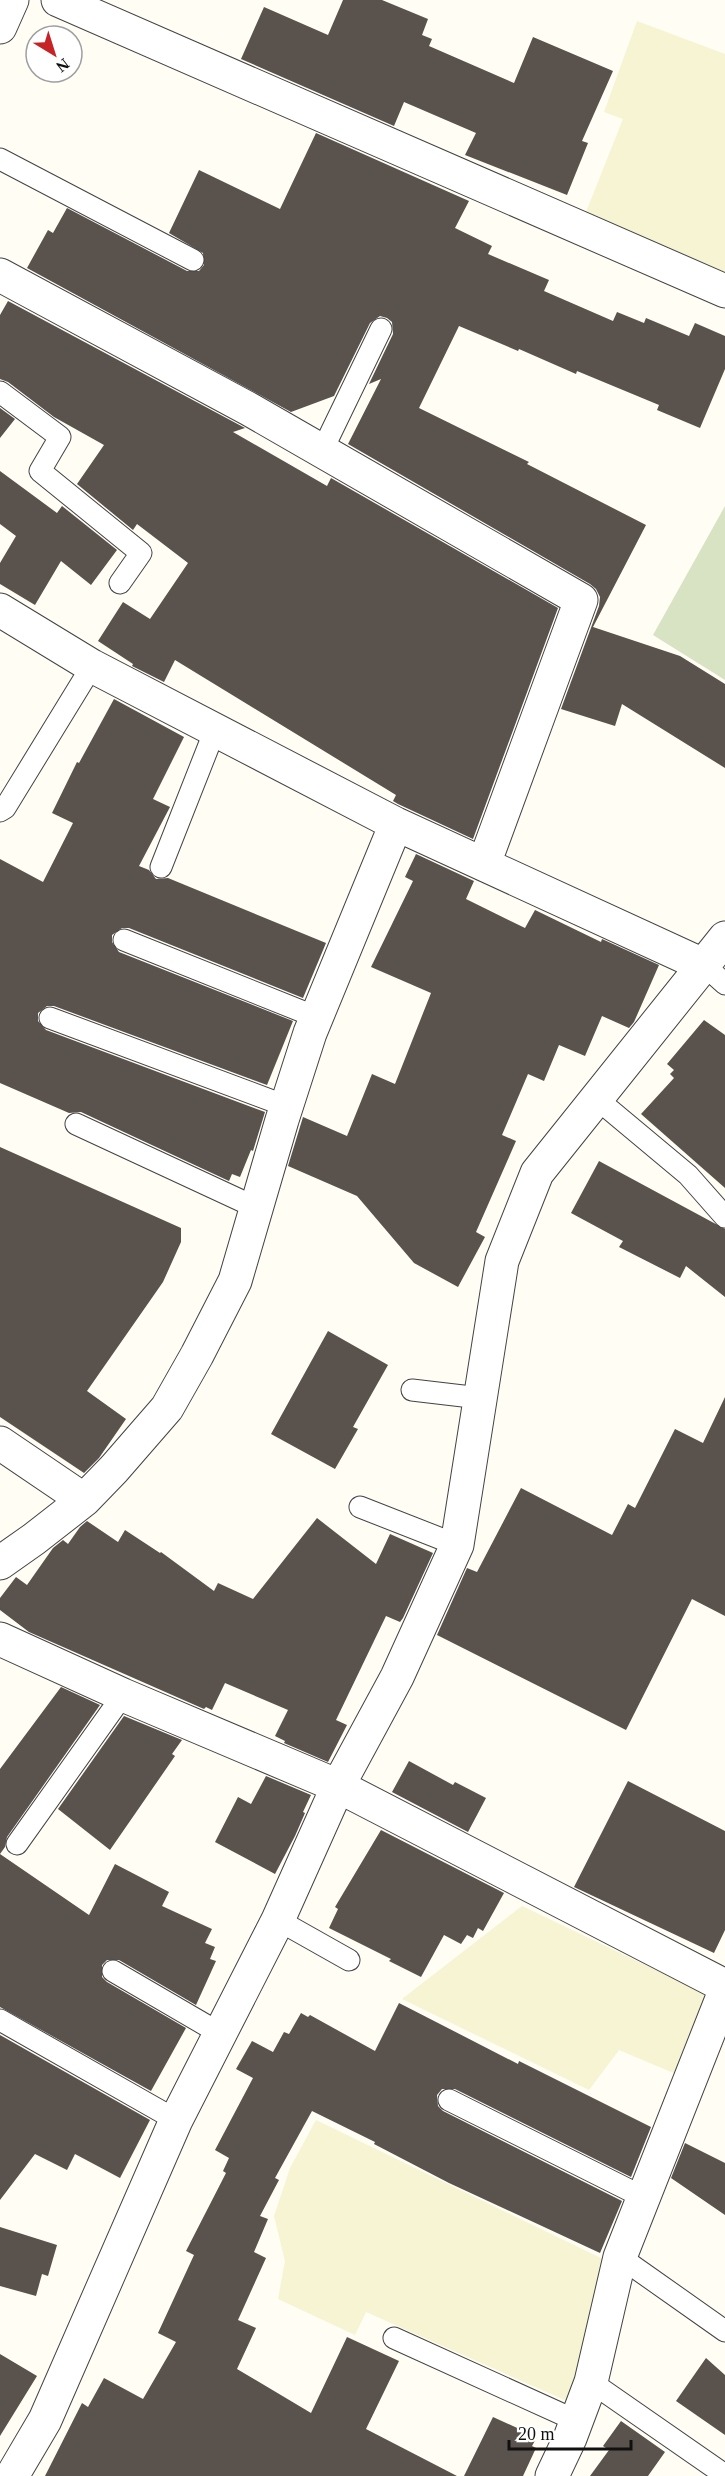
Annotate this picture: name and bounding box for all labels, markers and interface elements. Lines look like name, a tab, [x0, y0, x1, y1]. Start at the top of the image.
north arrow	[24, 24, 84, 84]
text: N	[53, 55, 73, 76]
scale bar	[509, 2413, 630, 2451]
text: 20 m	[518, 2424, 555, 2444]

